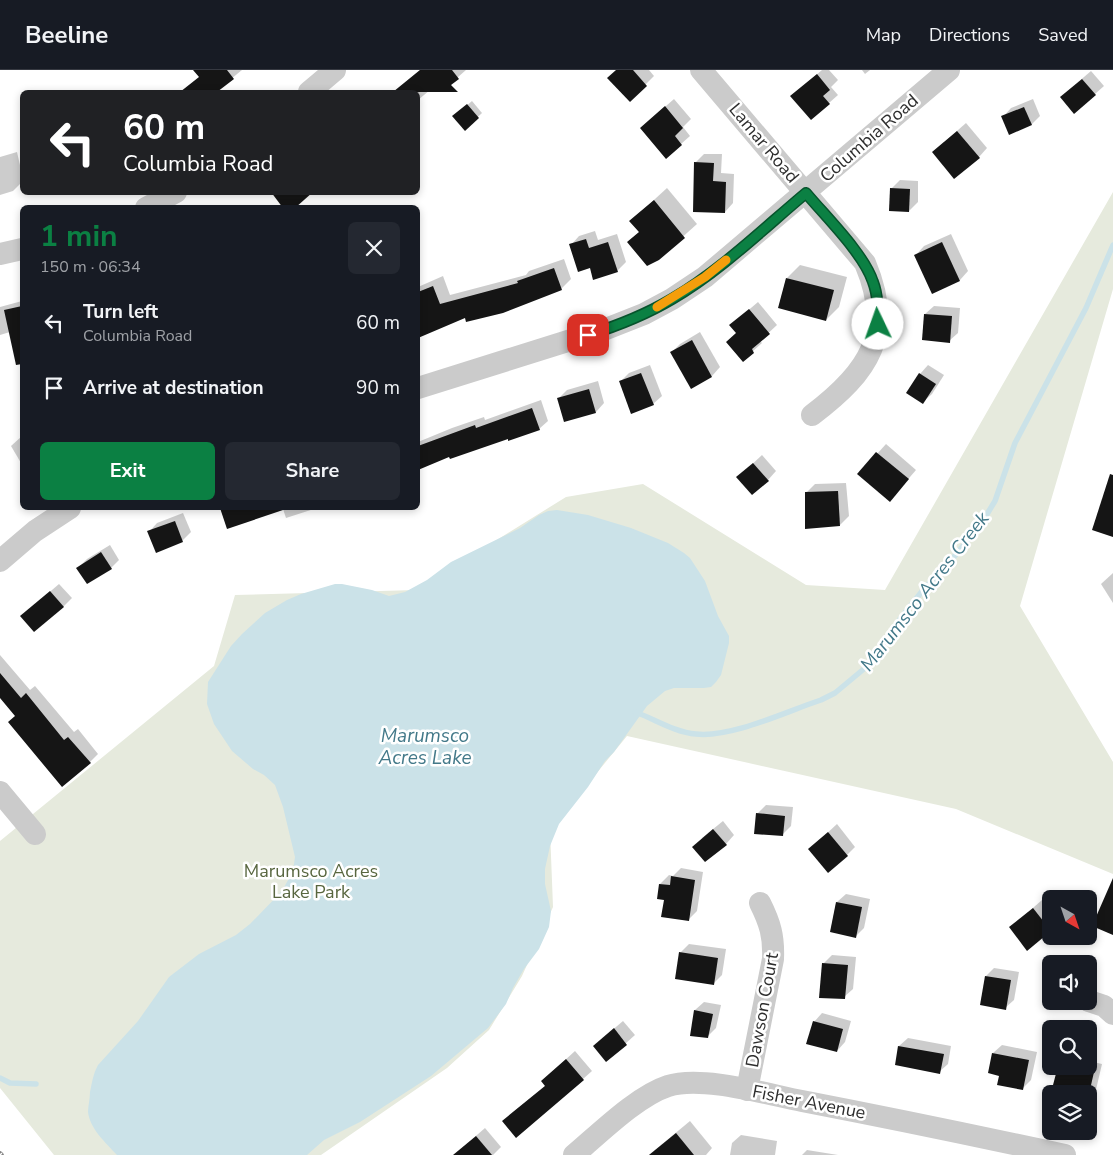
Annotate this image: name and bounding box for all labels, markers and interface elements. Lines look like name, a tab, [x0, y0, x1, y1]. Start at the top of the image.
text: Beeline	[25, 19, 108, 51]
text: Map	[866, 23, 901, 47]
text: Directions	[929, 23, 1010, 47]
text: Saved	[1038, 23, 1088, 47]
street label: Columbia Road	[815, 89, 923, 187]
street label: Lamar Road	[724, 98, 804, 188]
text: 60 m	[123, 104, 205, 151]
icon: left	[40, 110, 105, 175]
text: Columbia Road	[123, 149, 273, 179]
text: 1 min	[40, 216, 118, 257]
button: close	[348, 222, 400, 274]
text: 150 m · 06:34	[40, 256, 141, 278]
position arrow	[851, 297, 903, 349]
text: Turn left	[83, 299, 158, 325]
icon: left	[40, 309, 68, 337]
text: 60 m	[356, 310, 400, 336]
pin	[567, 314, 609, 356]
icon: arrive	[574, 321, 602, 349]
text: Columbia Road	[83, 325, 192, 347]
icon: arrive	[40, 374, 68, 402]
text: Arrive at destination	[83, 375, 264, 401]
text: 90 m	[356, 375, 400, 401]
button: Exit	[40, 442, 215, 500]
button: Share	[225, 442, 400, 500]
water label: Marumsco Acres Creek	[854, 506, 996, 677]
water label: Marumsco Acres Lake	[377, 723, 472, 771]
park label: Marumsco Acres Lake Park	[244, 859, 378, 904]
north arrow	[1042, 890, 1098, 945]
map controls	[1042, 890, 1097, 1140]
street label: Dawson Court	[740, 950, 784, 1069]
button: sound	[1042, 955, 1097, 1010]
button: search	[1042, 1020, 1097, 1075]
street label: Fisher Avenue	[750, 1079, 868, 1125]
button: layers	[1042, 1085, 1097, 1140]

